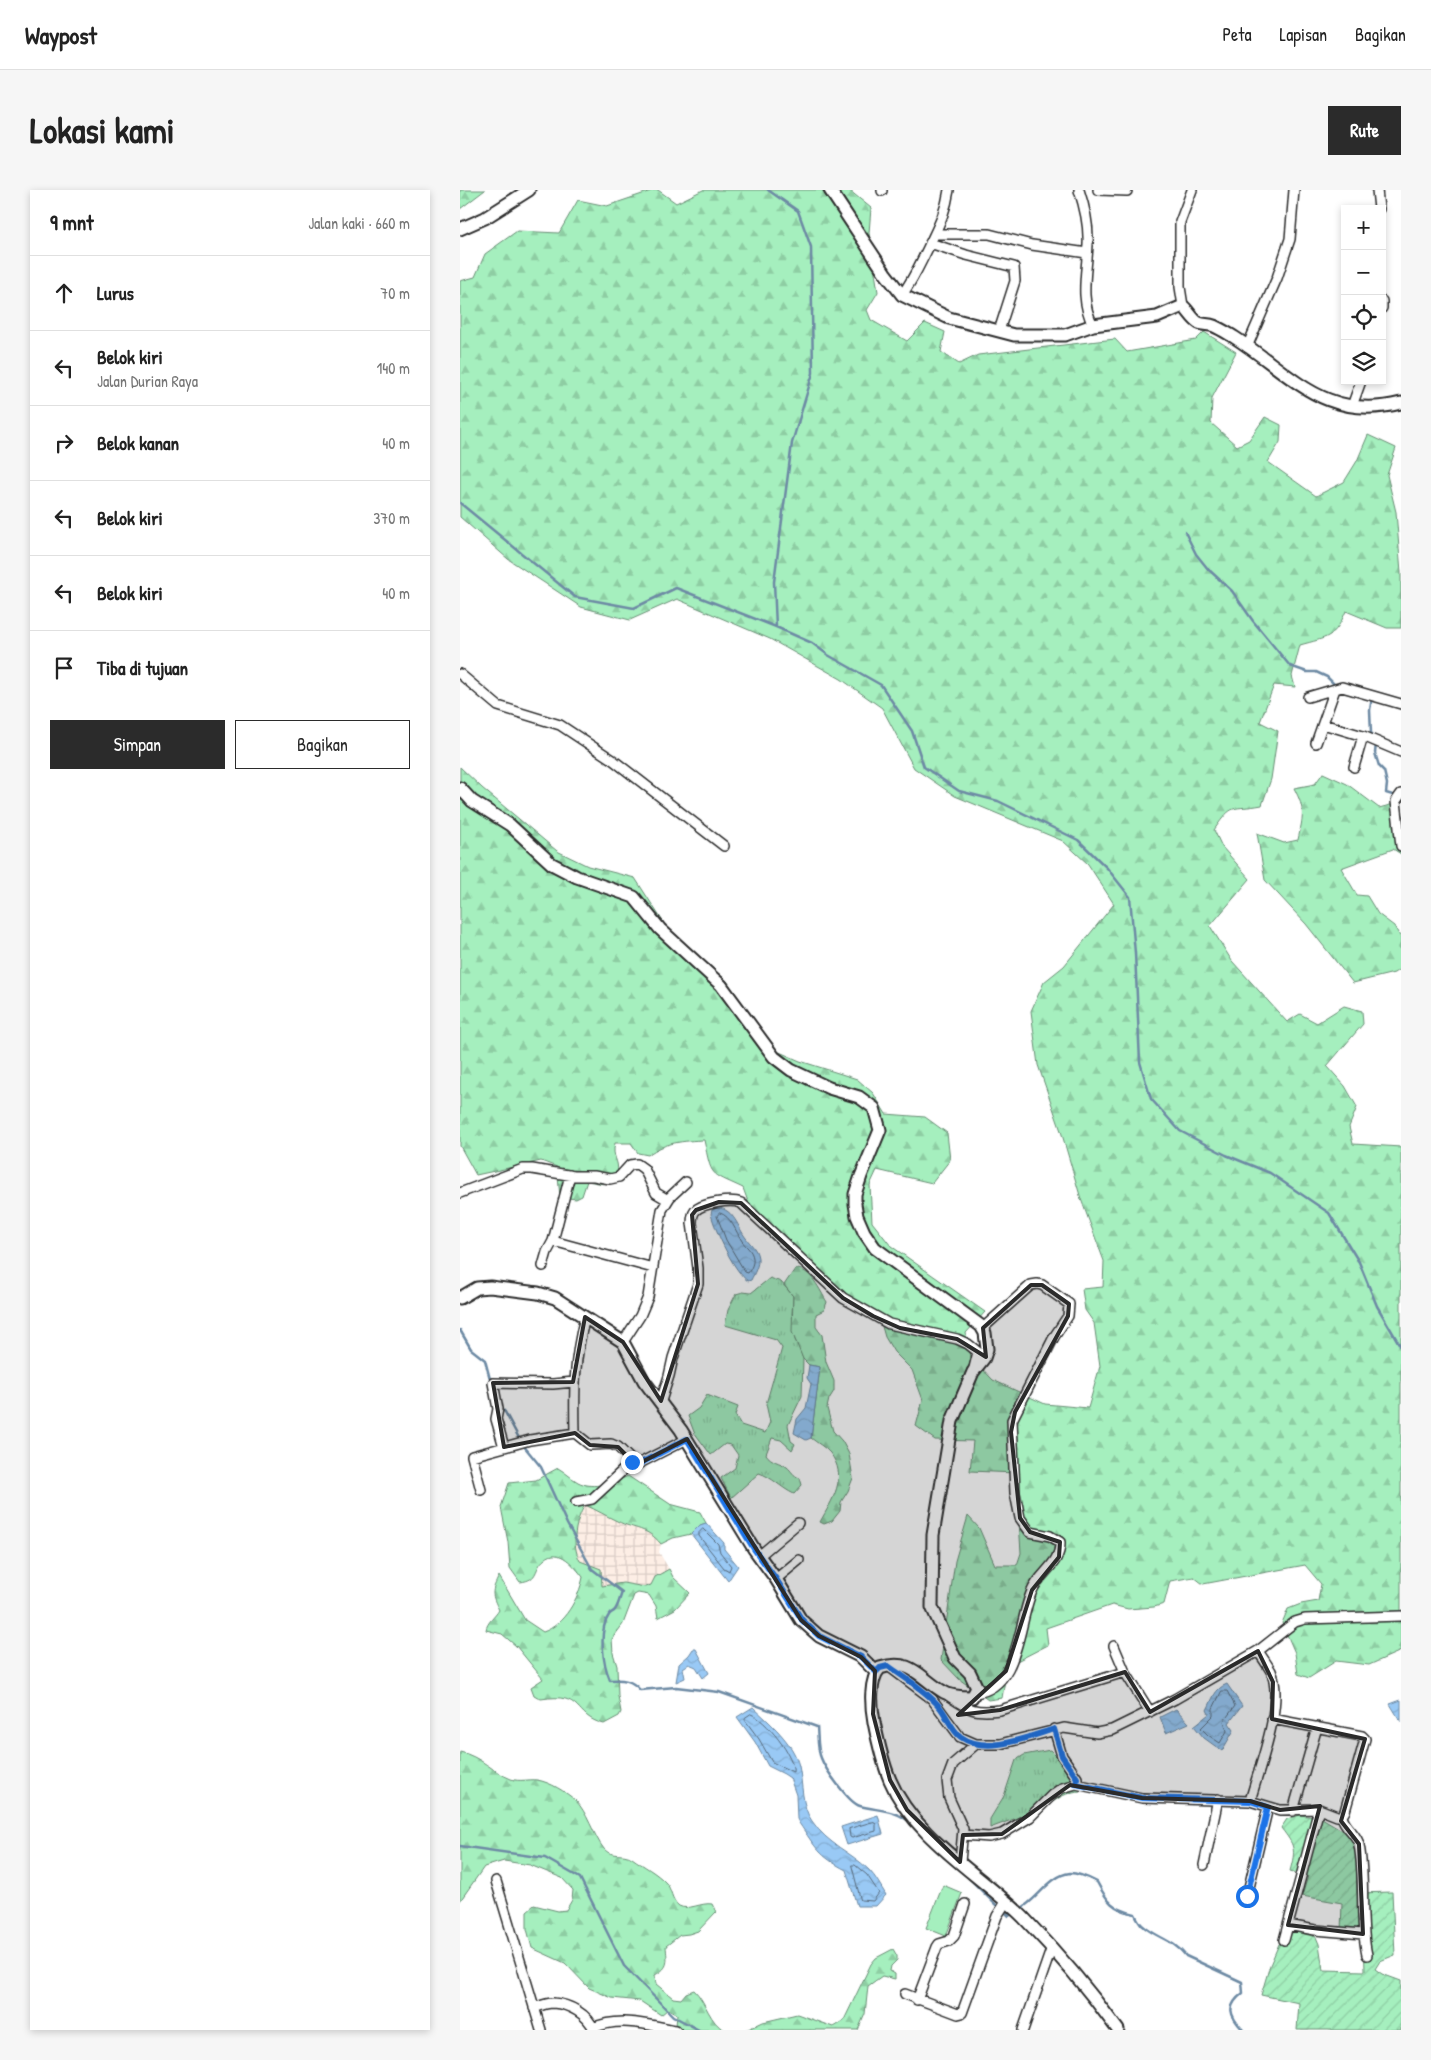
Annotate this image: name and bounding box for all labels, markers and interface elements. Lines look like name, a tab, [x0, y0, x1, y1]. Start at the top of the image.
text: Waypost	[25, 19, 97, 51]
text: Peta	[1222, 22, 1251, 47]
text: Lapisan	[1279, 22, 1327, 47]
text: Bagikan	[1355, 22, 1406, 47]
button: Rute	[1328, 106, 1401, 155]
text: Lokasi kami	[30, 107, 175, 154]
map controls	[1341, 205, 1386, 385]
button: +	[1341, 205, 1386, 250]
text: 9 mnt	[50, 208, 94, 237]
text: Jalan kaki · 660 m	[308, 212, 410, 234]
button: −	[1341, 250, 1386, 295]
icon: ahead	[50, 279, 78, 307]
text: Lurus	[97, 280, 134, 306]
text: 70 m	[380, 282, 410, 304]
button: locate	[1341, 295, 1386, 340]
button: layers	[1341, 340, 1386, 385]
text: Belok kiri	[97, 344, 163, 370]
icon: left	[50, 354, 78, 382]
text: 140 m	[376, 357, 410, 379]
text: Jalan Durian Raya	[97, 370, 198, 392]
icon: right	[50, 429, 78, 457]
text: Belok kanan	[97, 430, 179, 456]
text: 40 m	[382, 432, 410, 454]
icon: left	[50, 504, 78, 532]
text: Belok kiri	[97, 505, 163, 531]
text: 370 m	[373, 507, 410, 529]
icon: left	[50, 579, 78, 607]
text: Belok kiri	[97, 580, 163, 606]
text: 40 m	[382, 582, 410, 604]
icon: arrive	[50, 654, 78, 682]
text: Tiba di tujuan	[97, 655, 188, 681]
button: Simpan	[50, 720, 225, 769]
button: Bagikan	[235, 720, 410, 769]
route end	[621, 1451, 644, 1474]
route start	[1236, 1885, 1259, 1908]

